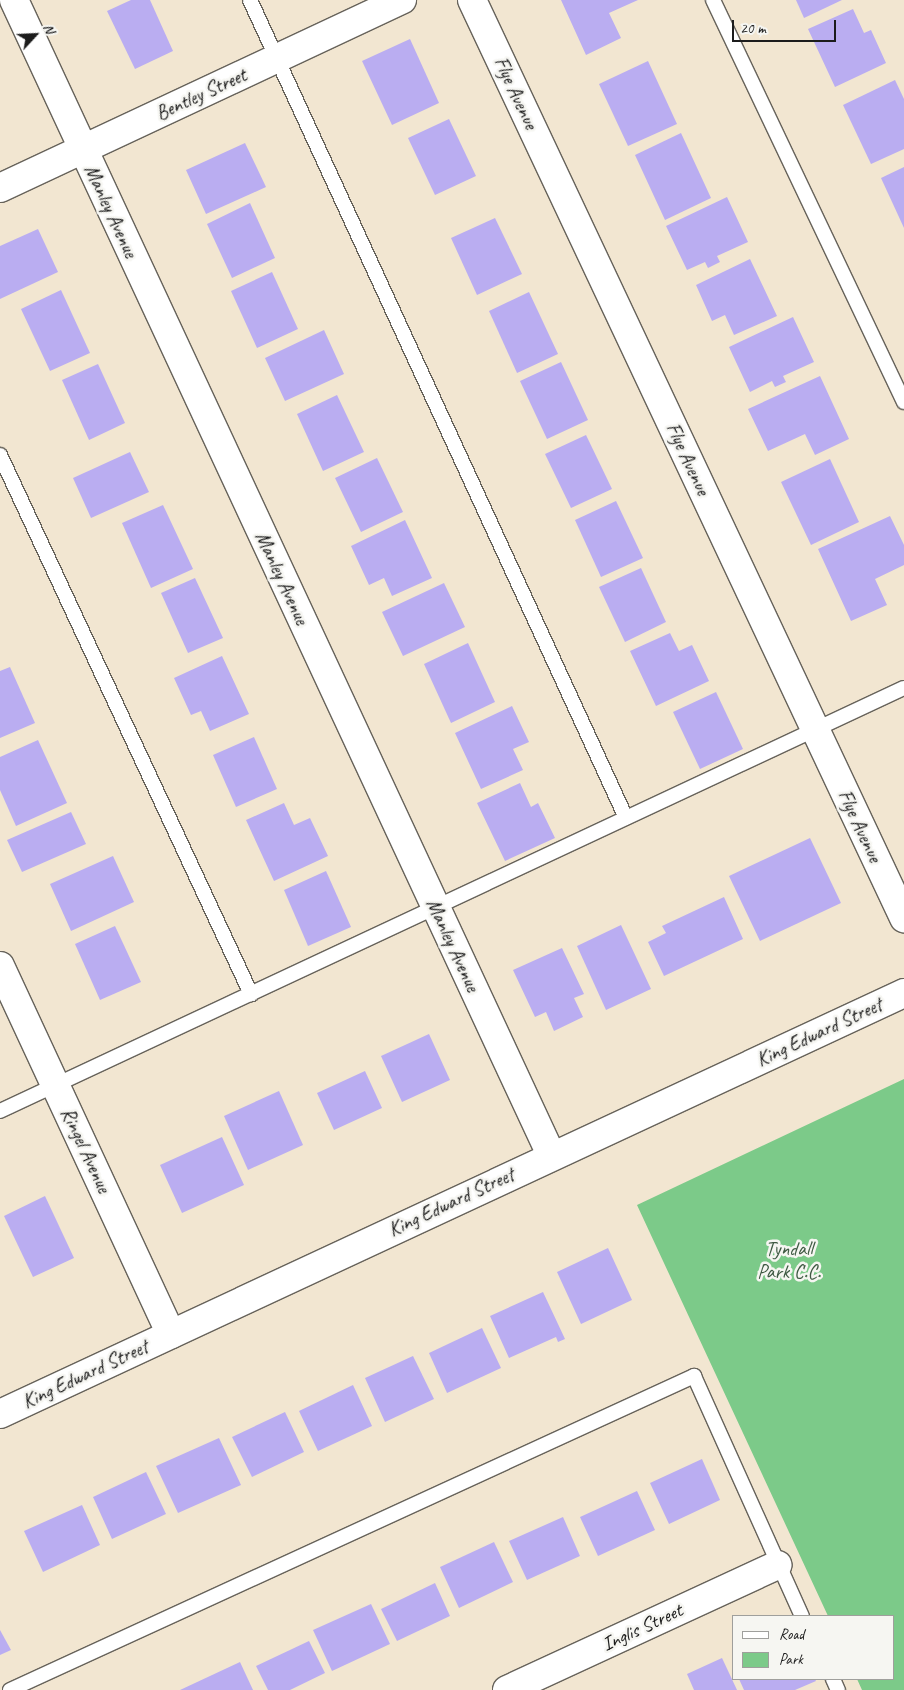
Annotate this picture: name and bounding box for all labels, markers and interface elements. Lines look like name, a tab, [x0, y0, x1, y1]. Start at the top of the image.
north arrow	[10, 10, 60, 60]
scale bar	[734, 10, 838, 42]
text: 20 m	[740, 19, 766, 38]
text: N	[40, 21, 59, 36]
street label: Flye Avenue	[489, 53, 543, 133]
street label: Bentley Street	[152, 62, 250, 126]
street label: Manley Avenue	[79, 161, 143, 261]
street label: Flye Avenue	[661, 419, 715, 499]
street label: Manley Avenue	[250, 528, 314, 628]
street label: Flye Avenue	[833, 786, 887, 866]
street label: Manley Avenue	[421, 895, 485, 995]
street label: King Edward Street	[752, 992, 886, 1072]
street label: Ringel Avenue	[56, 1104, 116, 1196]
street label: King Edward Street	[384, 1162, 518, 1242]
park label: Tyndall Park C.C.	[757, 1237, 821, 1284]
street label: King Edward Street	[18, 1334, 152, 1414]
street label: Inglis Street	[598, 1598, 686, 1656]
legend	[732, 1615, 894, 1680]
text: Road	[779, 1625, 804, 1644]
text: Park	[779, 1650, 803, 1669]

